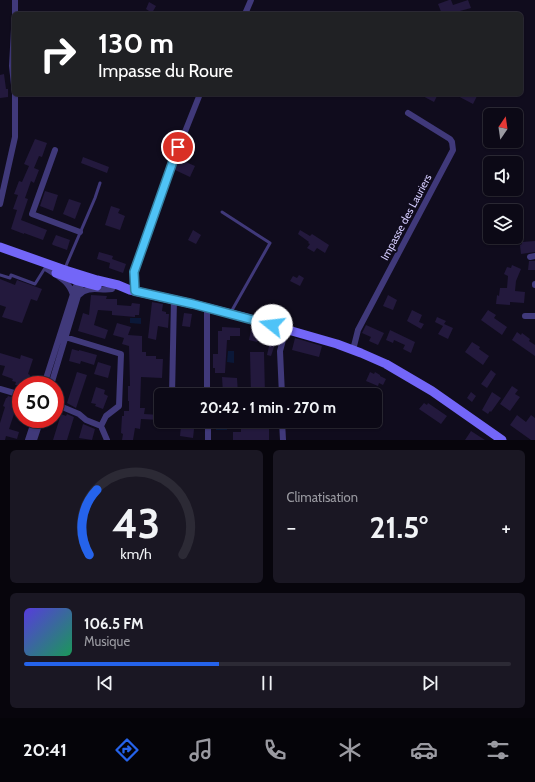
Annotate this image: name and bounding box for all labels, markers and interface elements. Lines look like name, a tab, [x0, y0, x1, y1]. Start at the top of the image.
text: 130 m	[98, 26, 174, 60]
icon: right	[32, 28, 84, 80]
text: Impasse du Roure	[98, 60, 233, 82]
north arrow	[483, 108, 523, 148]
map controls	[483, 108, 523, 244]
pin	[161, 130, 195, 164]
icon: arrive	[167, 136, 189, 158]
button: sound	[483, 156, 523, 196]
street label: Impasse des Lauriers	[377, 171, 435, 263]
button: layers	[483, 204, 523, 244]
position arrow	[251, 304, 293, 346]
speed limit sign: 50	[12, 376, 64, 428]
text: 20:42 · 1 min · 270 m	[200, 399, 336, 417]
text: Climatisation	[287, 489, 358, 505]
text: 43	[112, 497, 160, 547]
text: 21.5°	[370, 509, 428, 546]
text: −	[287, 514, 296, 541]
text: +	[501, 514, 511, 541]
text: km/h	[121, 544, 152, 562]
text: 106.5 FM	[84, 615, 143, 633]
text: Musique	[84, 633, 130, 649]
icon: previous	[94, 672, 116, 694]
icon: pause	[256, 672, 278, 694]
icon: next	[419, 672, 441, 694]
icon: directions	[113, 736, 141, 764]
icon: music	[187, 736, 215, 764]
icon: phone	[261, 736, 289, 764]
icon: climate	[336, 736, 364, 764]
icon: car	[410, 736, 438, 764]
icon: filters	[484, 736, 512, 764]
text: 20:41	[23, 739, 67, 761]

